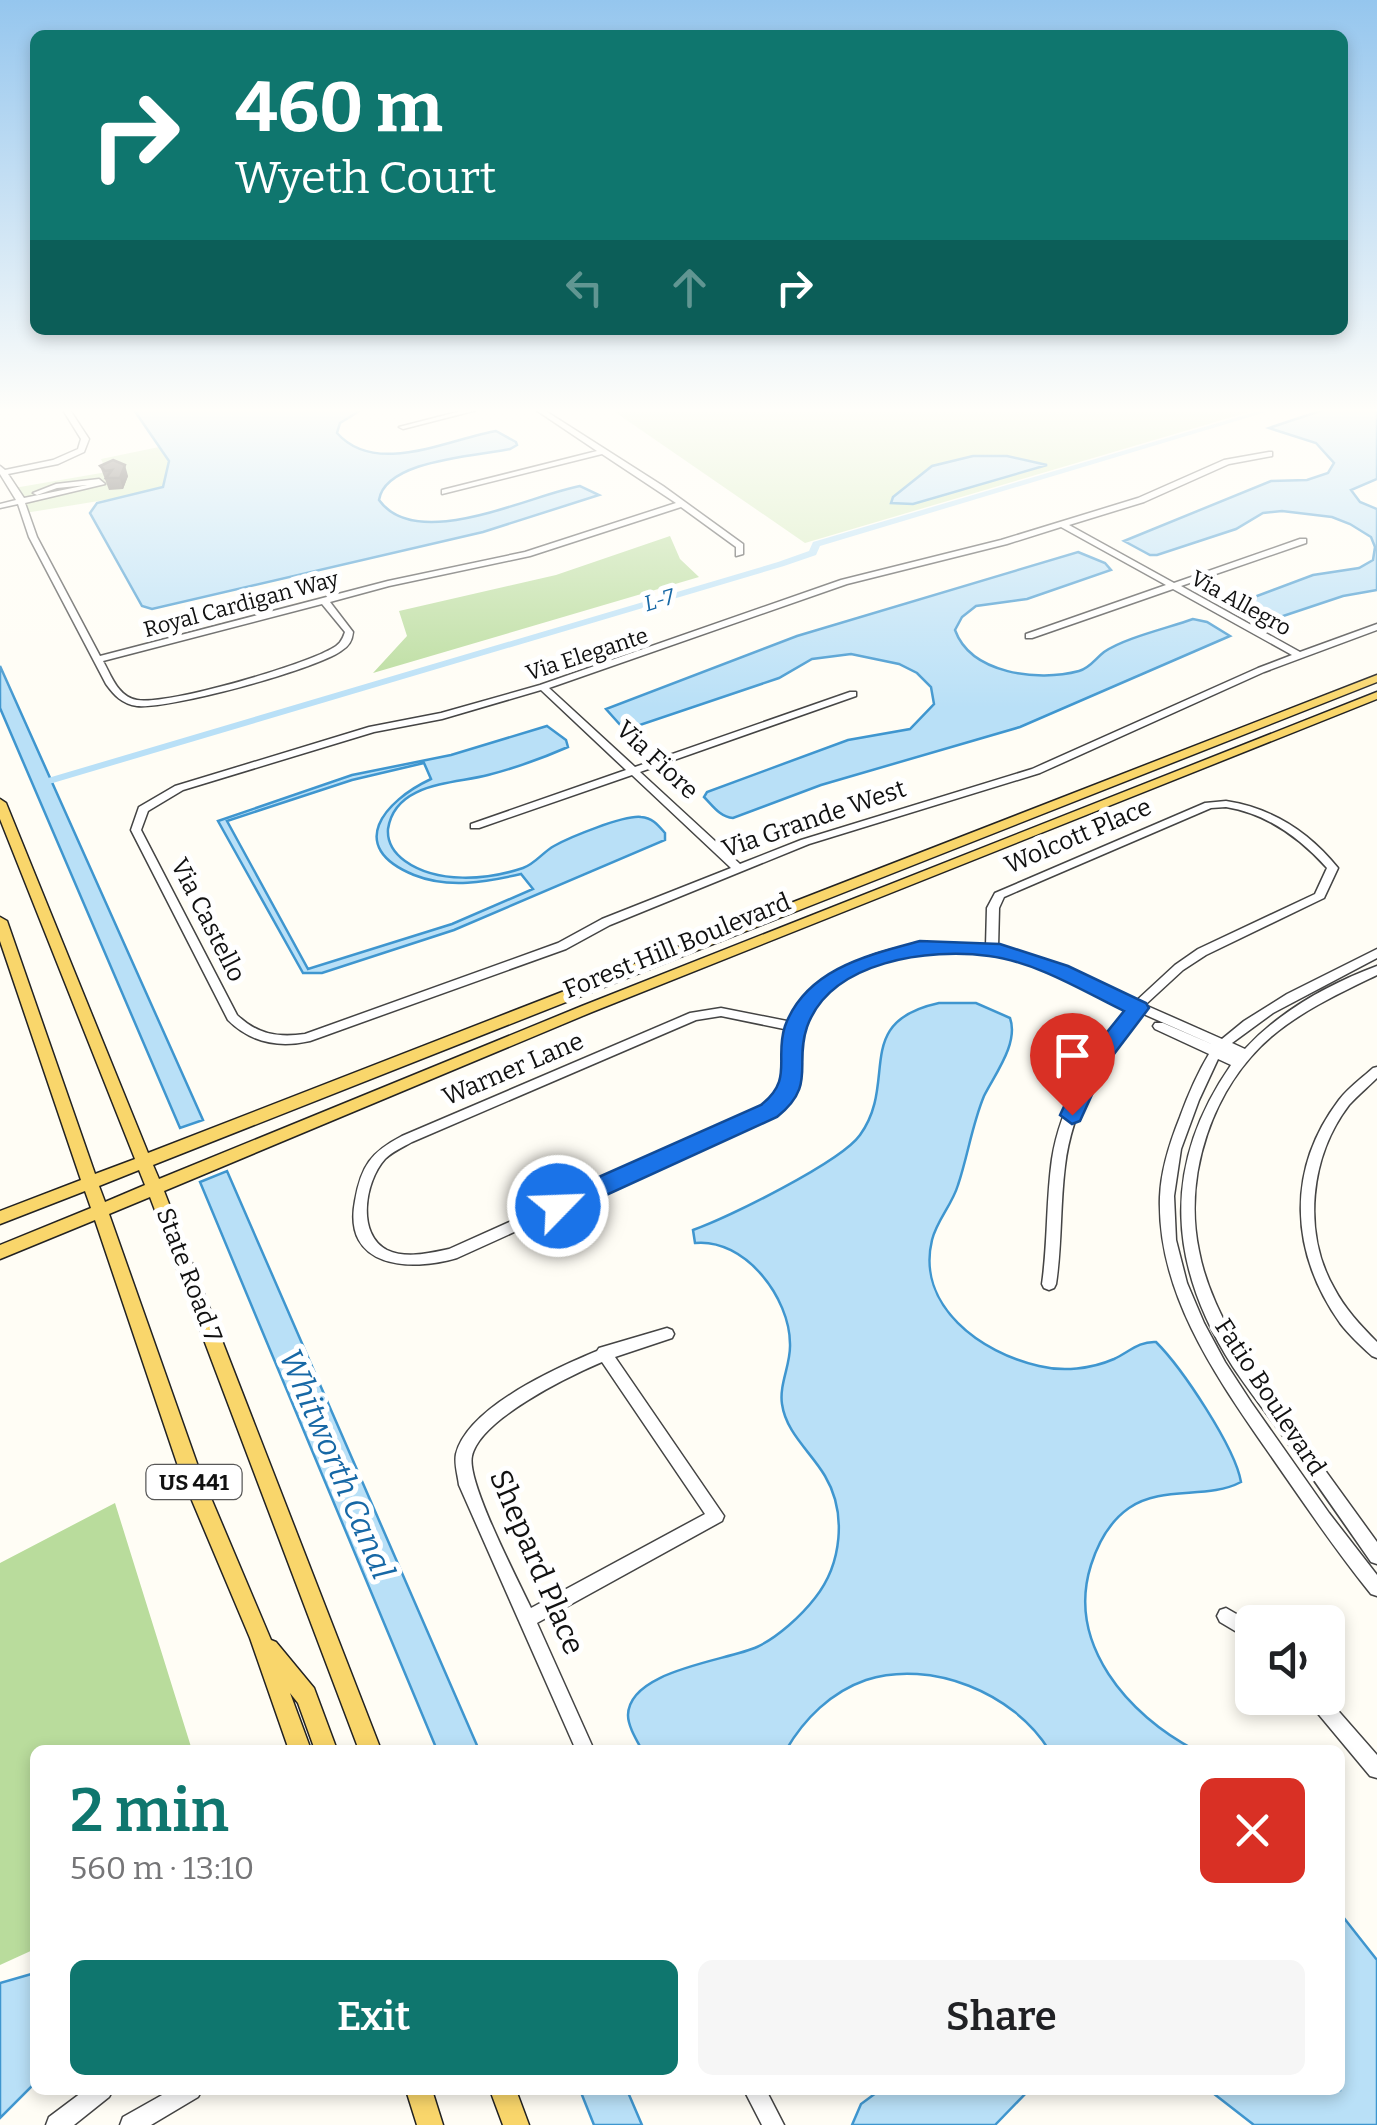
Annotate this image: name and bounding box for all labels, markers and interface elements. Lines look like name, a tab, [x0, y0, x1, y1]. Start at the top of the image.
text: 460 m	[235, 66, 443, 150]
icon: right	[70, 70, 200, 200]
text: Wyeth Court	[235, 151, 496, 205]
icon: left	[557, 260, 612, 315]
icon: ahead	[662, 260, 717, 315]
icon: right	[767, 260, 822, 315]
street label: Via Allegro	[1186, 564, 1296, 642]
street label: Royal Cardigan Way	[140, 565, 342, 643]
water label: L-7	[641, 582, 679, 617]
street label: Via Elegante	[523, 622, 651, 686]
street label: Via Fiore	[610, 714, 704, 806]
street label: Via Grande West	[718, 774, 910, 864]
street label: Wolcott Place	[1000, 792, 1156, 880]
street label: Via Castello	[164, 853, 252, 987]
street label: Forest Hill Boulevard	[559, 887, 795, 1005]
pin	[1030, 1013, 1115, 1116]
street label: Warner Lane	[438, 1026, 588, 1112]
icon: arrive	[1045, 1028, 1100, 1083]
position arrow	[506, 1154, 610, 1258]
street label: State Road 7	[150, 1204, 228, 1347]
street label: Fatio Boulevard	[1208, 1313, 1332, 1481]
water label: Whitworth Canal	[271, 1343, 403, 1585]
street label: Shepard Place	[482, 1464, 592, 1660]
road number: US 441	[146, 1465, 242, 1499]
map controls	[1235, 1605, 1345, 1715]
button: sound	[1235, 1605, 1345, 1715]
text: 2 min	[70, 1775, 229, 1847]
button: close	[1200, 1778, 1305, 1883]
text: 560 m · 13:10	[70, 1849, 254, 1887]
button: Exit	[70, 1960, 678, 2075]
button: Share	[698, 1960, 1305, 2075]

